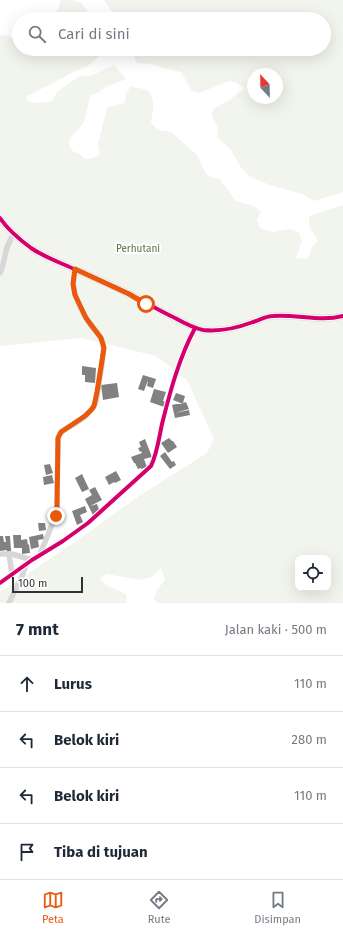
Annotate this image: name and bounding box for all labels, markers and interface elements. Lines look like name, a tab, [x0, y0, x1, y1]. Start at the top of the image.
search box	[12, 12, 331, 56]
icon: search	[26, 23, 48, 45]
text: Cari di sini	[58, 25, 130, 43]
north arrow	[247, 68, 283, 104]
park label: Perhutani	[116, 243, 160, 255]
route start	[137, 295, 155, 313]
route end	[47, 507, 65, 525]
map controls	[295, 555, 331, 591]
button: locate	[295, 555, 331, 591]
scale bar	[12, 575, 83, 594]
text: 100 m	[18, 577, 47, 590]
text: 7 mnt	[16, 619, 59, 640]
text: Jalan kaki · 500 m	[225, 622, 327, 637]
icon: ahead	[16, 673, 38, 695]
text: Lurus	[54, 675, 92, 693]
text: 110 m	[294, 676, 327, 691]
icon: left	[16, 729, 38, 751]
text: Belok kiri	[54, 731, 119, 749]
text: 280 m	[292, 732, 327, 747]
icon: left	[16, 785, 38, 807]
text: Belok kiri	[54, 787, 119, 805]
text: 110 m	[294, 788, 327, 803]
icon: arrive	[16, 841, 38, 863]
text: Tiba di tujuan	[54, 843, 148, 861]
tab: Peta	[42, 889, 64, 926]
tab: Rute	[148, 889, 171, 926]
tab: Disimpan	[254, 889, 301, 926]

